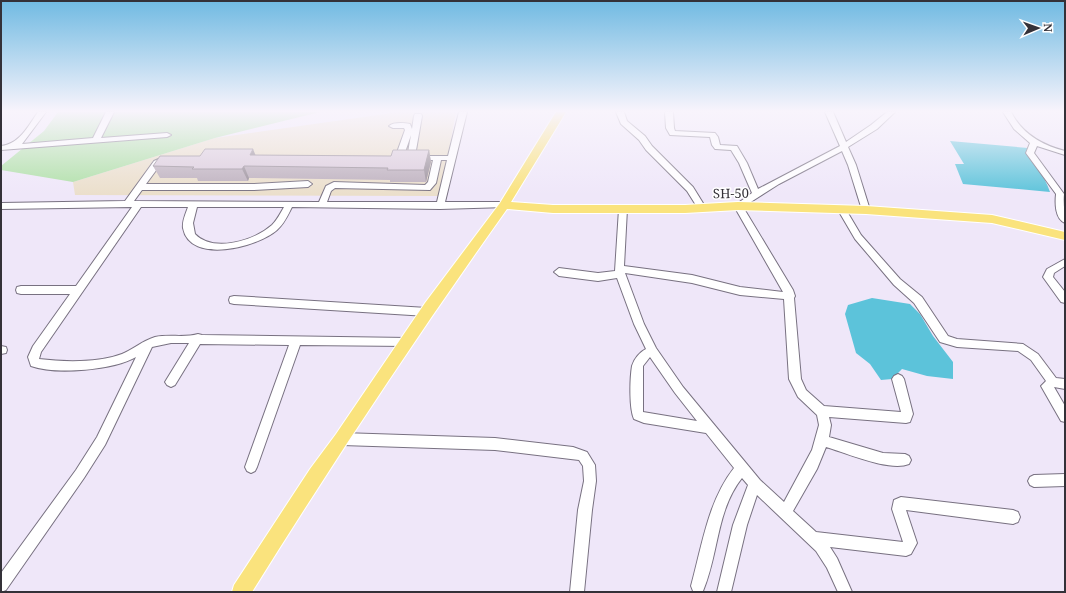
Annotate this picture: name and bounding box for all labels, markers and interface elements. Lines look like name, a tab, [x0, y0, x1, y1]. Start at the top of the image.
north arrow	[1018, 8, 1058, 48]
text: N	[1041, 23, 1056, 33]
street label: SH-50	[713, 184, 749, 202]

